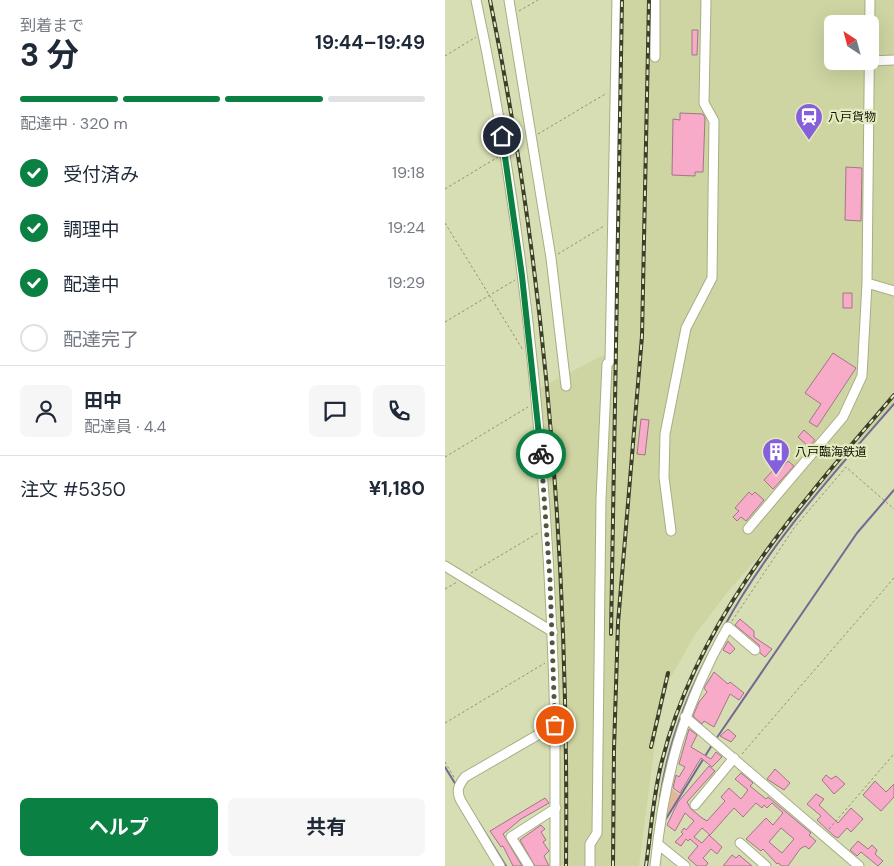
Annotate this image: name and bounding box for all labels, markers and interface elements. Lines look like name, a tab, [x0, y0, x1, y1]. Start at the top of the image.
text: 到着まで	[20, 15, 84, 36]
north arrow	[824, 15, 879, 70]
map controls	[824, 15, 879, 70]
text: 19:44–19:49	[315, 30, 425, 55]
text: 3 分	[20, 34, 79, 76]
station icon: 八戸貨物	[794, 102, 824, 141]
place label: 八戸貨物	[828, 109, 876, 125]
text: 配達中 · 320 m	[20, 113, 128, 134]
pin	[481, 115, 523, 157]
icon: home	[488, 122, 516, 150]
icon: check	[20, 159, 48, 187]
text: 受付済み	[63, 162, 139, 187]
text: 19:18	[392, 162, 425, 183]
icon: check	[20, 214, 48, 242]
text: 調理中	[63, 217, 120, 242]
text: 19:24	[388, 217, 425, 238]
icon: check	[20, 269, 48, 297]
text: 配達中	[63, 272, 120, 297]
text: 19:29	[388, 272, 425, 293]
text: 配達完了	[63, 327, 139, 352]
button: person	[20, 385, 72, 437]
button: chat	[309, 385, 361, 437]
button: phone	[373, 385, 425, 437]
text: 田中	[84, 388, 122, 413]
text: 配達員 · 4.4	[84, 416, 166, 437]
courier	[516, 429, 566, 479]
building icon: 八戸臨海鉄道	[761, 437, 791, 476]
icon: bike	[527, 440, 555, 468]
place label: 八戸臨海鉄道	[795, 444, 867, 460]
text: ¥1,180	[369, 476, 425, 501]
text: 注文 #5350	[20, 477, 126, 502]
pin	[534, 704, 576, 746]
icon: bag	[541, 711, 569, 739]
button: ヘルプ	[20, 798, 218, 856]
button: 共有	[228, 798, 425, 856]

